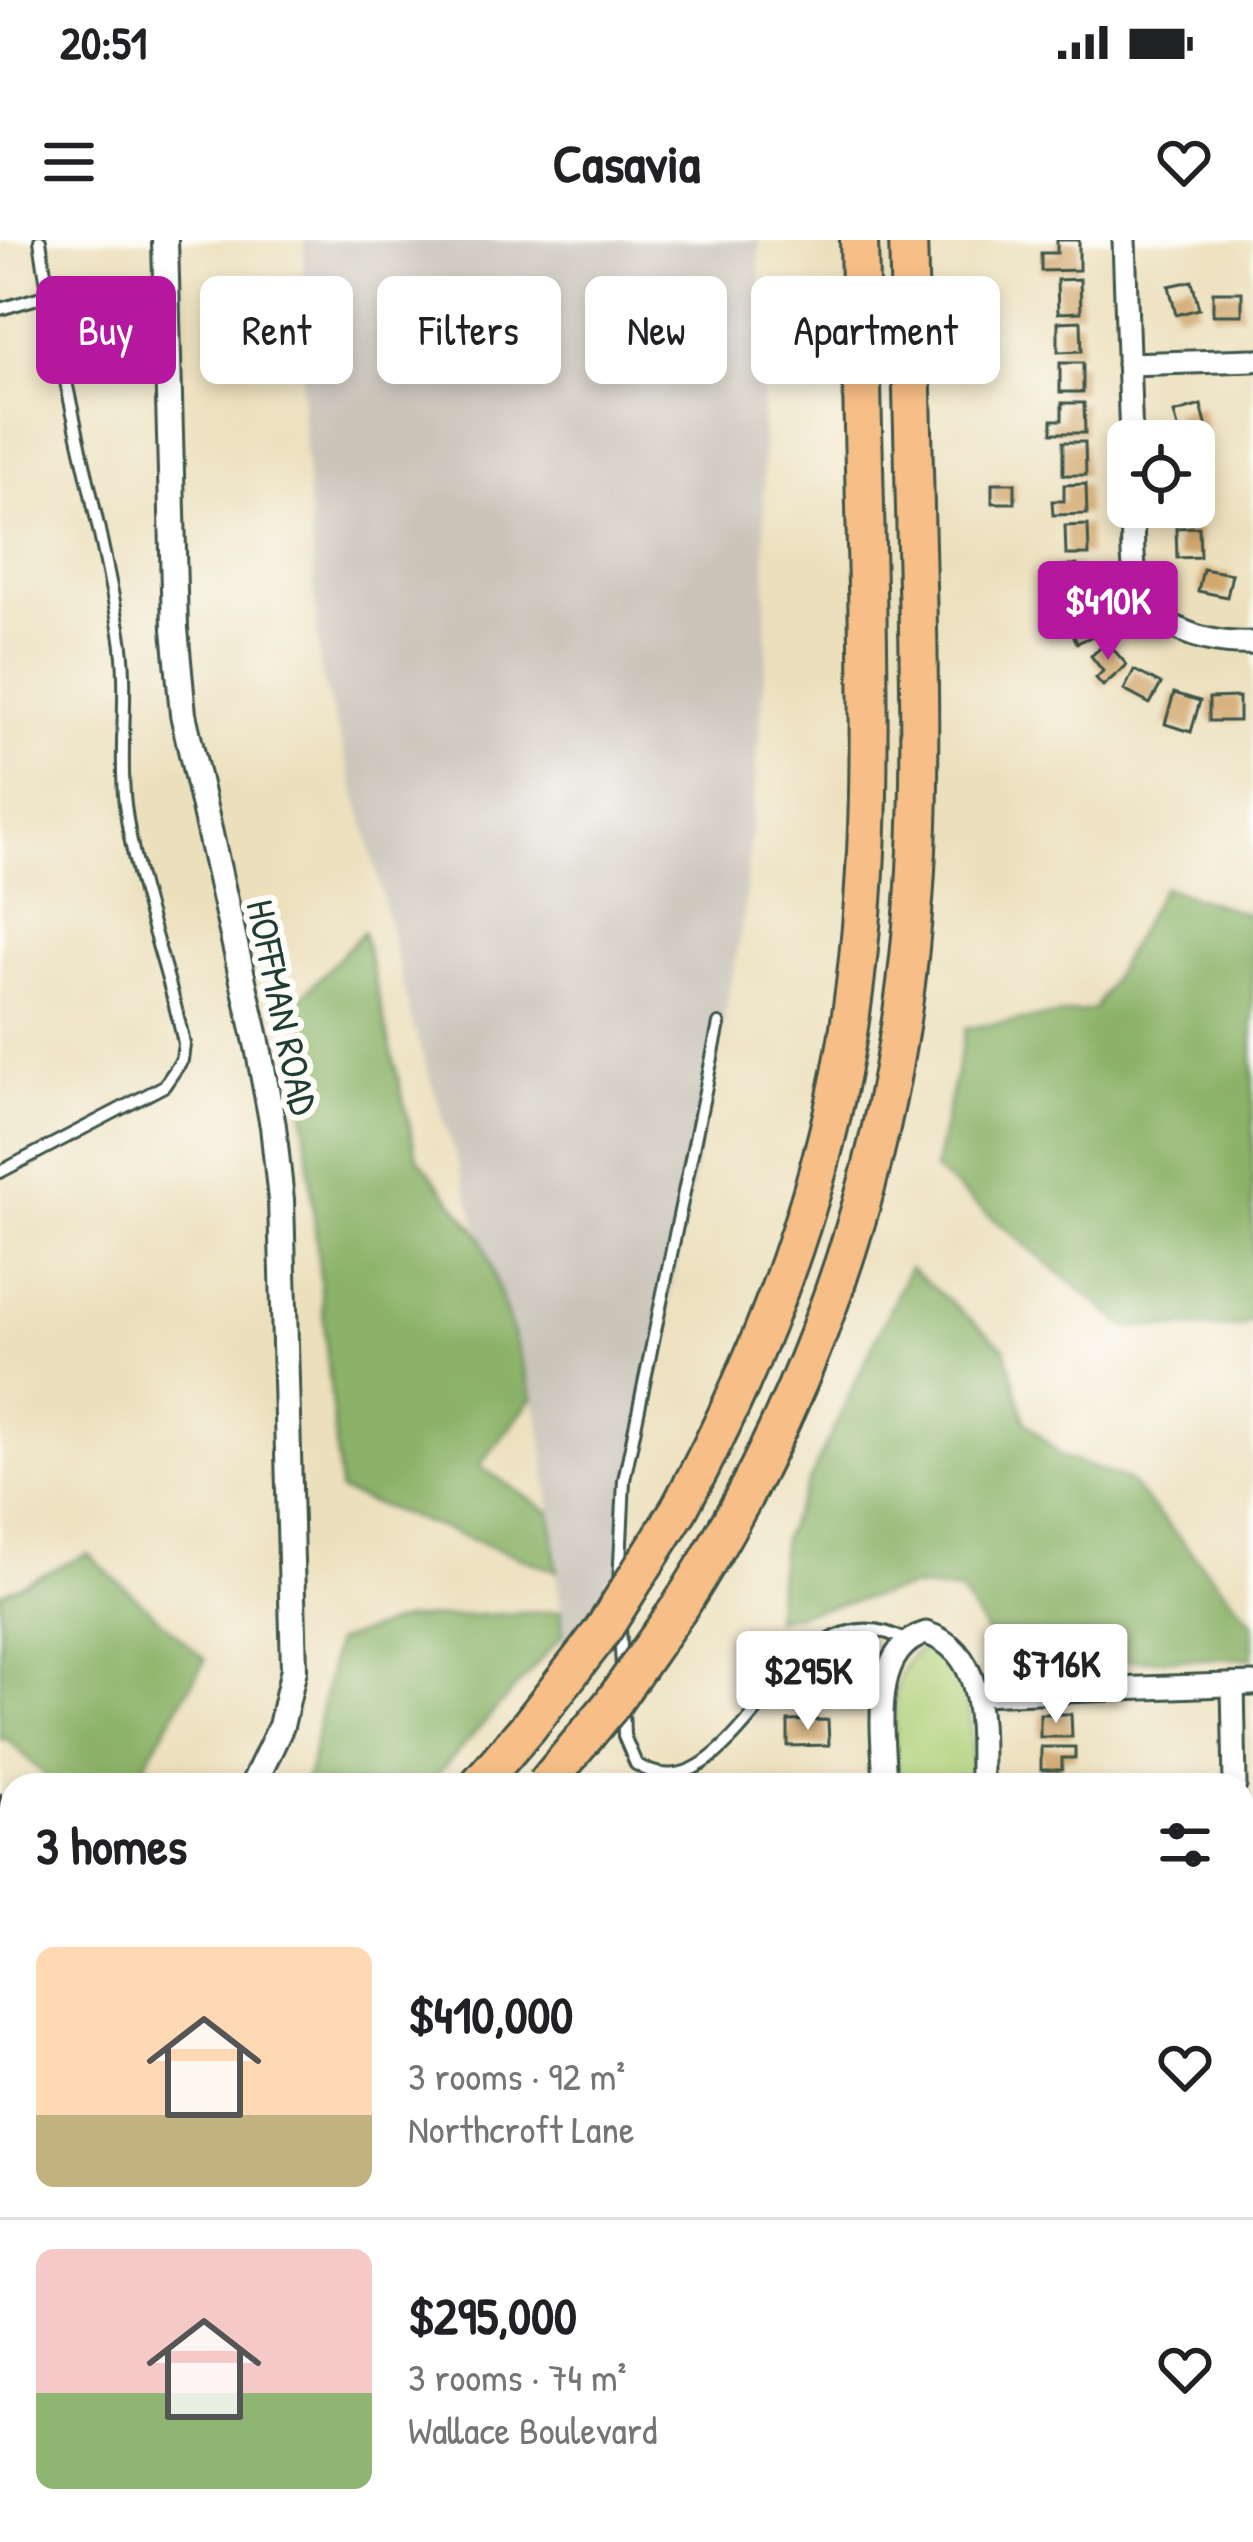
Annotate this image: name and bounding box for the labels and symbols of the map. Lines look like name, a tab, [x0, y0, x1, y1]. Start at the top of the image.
pin: $410K	[1024, 561, 1192, 663]
street label: HOFFMAN ROAD	[234, 895, 332, 1120]
pin: $716K	[972, 1624, 1140, 1726]
pin: $295K	[724, 1631, 892, 1733]

